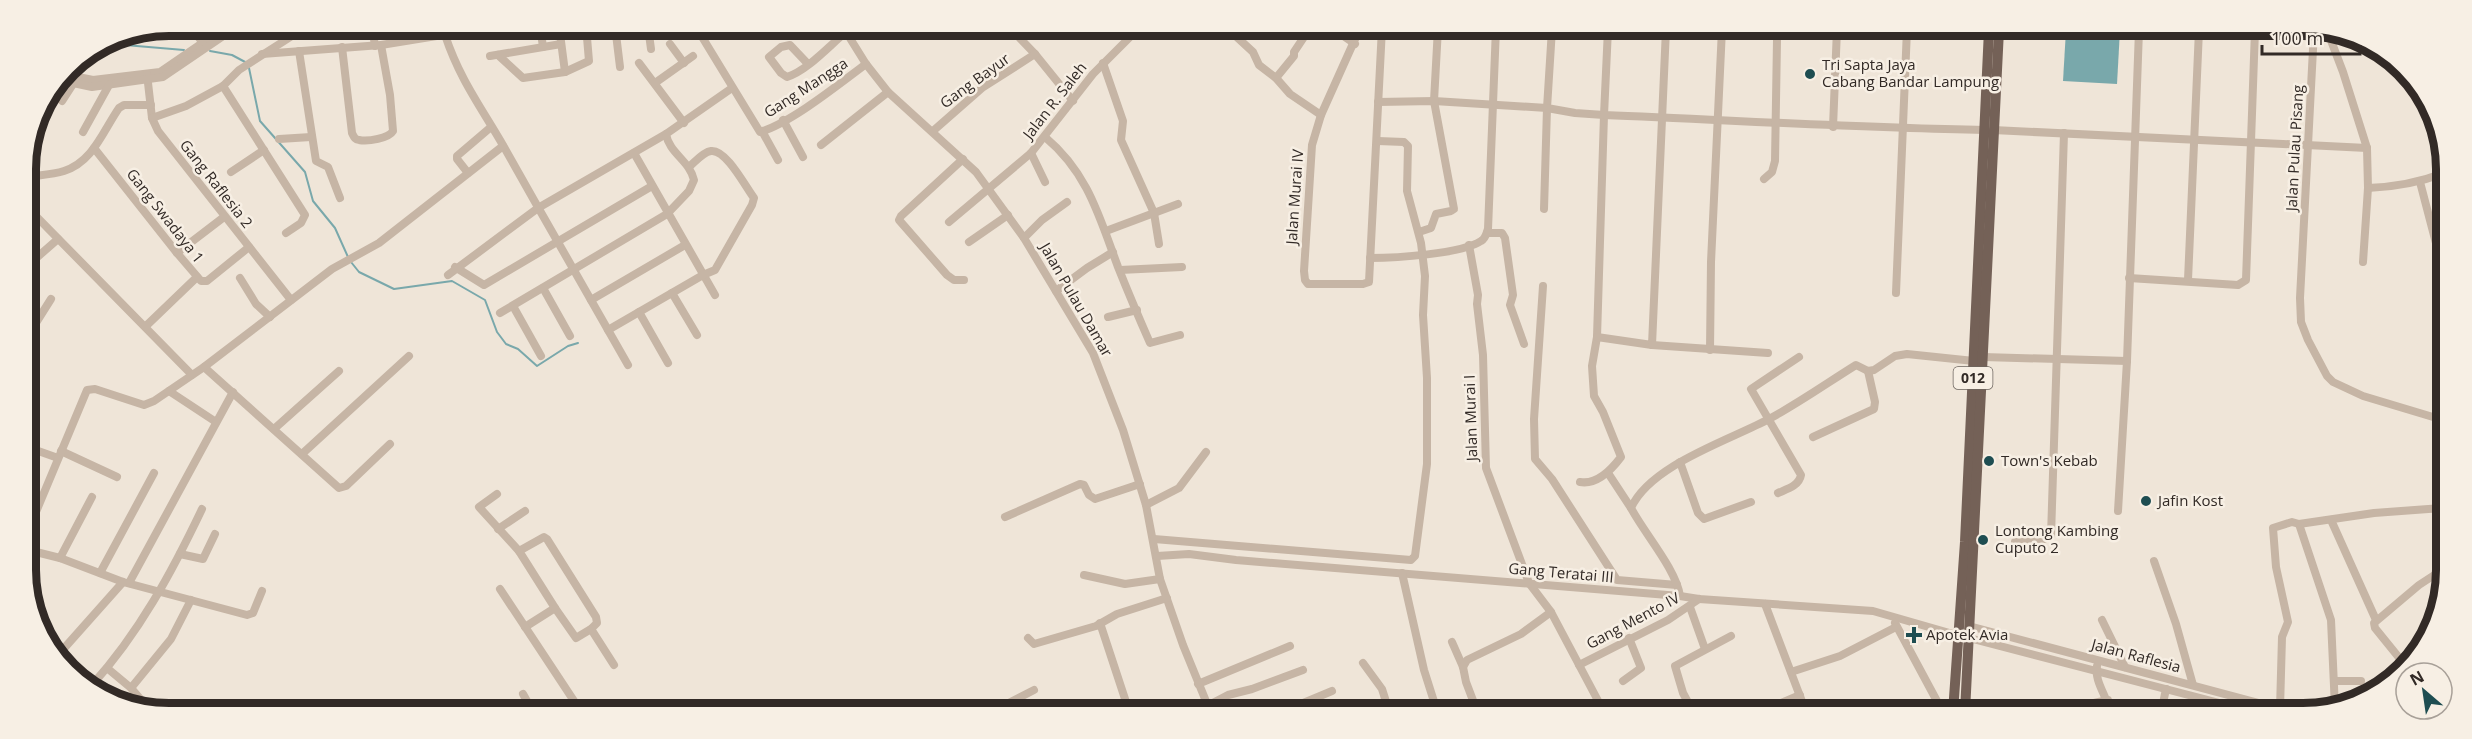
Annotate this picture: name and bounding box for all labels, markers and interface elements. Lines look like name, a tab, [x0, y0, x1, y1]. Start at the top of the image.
scale bar	[2262, 18, 2360, 56]
text: 100 m	[2271, 26, 2323, 50]
street label: Gang Bayur	[936, 48, 1013, 112]
street label: Gang Mangga	[760, 53, 851, 122]
place label: Tri Sapta Jaya Cabang Bandar Lampung	[1822, 54, 1999, 91]
street label: Jalan R. Saleh	[1017, 58, 1091, 145]
marker: Tri Sapta Jaya Cabang Bandar Lampung	[1803, 67, 1817, 81]
street label: Jalan Pulau Pisang	[2281, 84, 2307, 214]
street label: Gang Raflesia 2	[176, 135, 258, 232]
street label: Jalan Murai IV	[1281, 149, 1307, 247]
street label: Gang Swadaya 1	[123, 164, 209, 267]
street label: Jalan Pulau Damar	[1035, 237, 1118, 360]
road number: 012	[1954, 367, 1992, 389]
street label: Jalan Murai I	[1458, 374, 1482, 464]
place label: Town's Kebab	[2001, 450, 2098, 470]
marker: Town's Kebab	[1982, 454, 1996, 468]
place label: Jafin Kost	[2156, 490, 2223, 510]
marker: Jafin Kost	[2139, 494, 2153, 508]
place label: Lontong Kambing Cuputo 2	[1995, 520, 2118, 557]
marker: Lontong Kambing Cuputo 2	[1976, 533, 1990, 547]
street label: Gang Teratai III	[1508, 557, 1615, 587]
street label: Gang Mento IV	[1582, 587, 1683, 653]
place label: Apotek Avia	[1926, 624, 2008, 644]
marker: Apotek Avia	[1907, 628, 1921, 642]
street label: Jalan Raflesia	[2087, 633, 2183, 677]
north arrow	[2394, 661, 2454, 721]
text: N	[2406, 665, 2428, 691]

